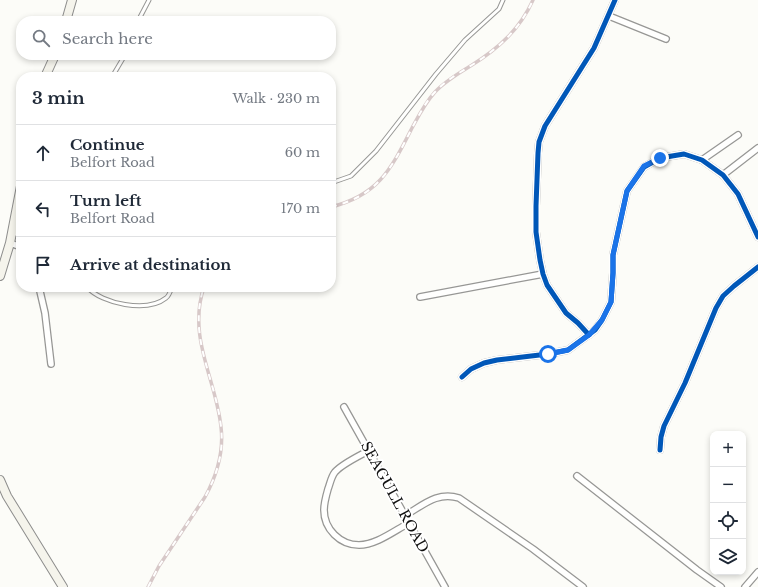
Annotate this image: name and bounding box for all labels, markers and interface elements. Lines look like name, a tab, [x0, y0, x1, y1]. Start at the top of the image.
search box	[16, 16, 336, 60]
icon: search	[30, 27, 52, 49]
text: Search here	[62, 29, 153, 48]
text: 3 min	[32, 88, 85, 109]
text: Walk · 230 m	[232, 90, 320, 107]
text: Continue	[70, 135, 145, 154]
icon: ahead	[32, 142, 54, 164]
text: 60 m	[285, 144, 320, 161]
route end	[651, 149, 669, 167]
text: Belfort Road	[70, 154, 155, 171]
text: Turn left	[70, 191, 141, 210]
icon: left	[32, 198, 54, 220]
text: 170 m	[281, 200, 320, 217]
text: Belfort Road	[70, 210, 155, 227]
icon: arrive	[32, 254, 54, 276]
text: Arrive at destination	[70, 255, 231, 274]
route start	[539, 345, 557, 363]
map controls	[710, 431, 746, 575]
button: +	[710, 431, 746, 467]
street label: SEAGULL ROAD	[357, 438, 433, 556]
button: −	[710, 467, 746, 503]
button: locate	[710, 503, 746, 539]
button: layers	[710, 539, 746, 575]

